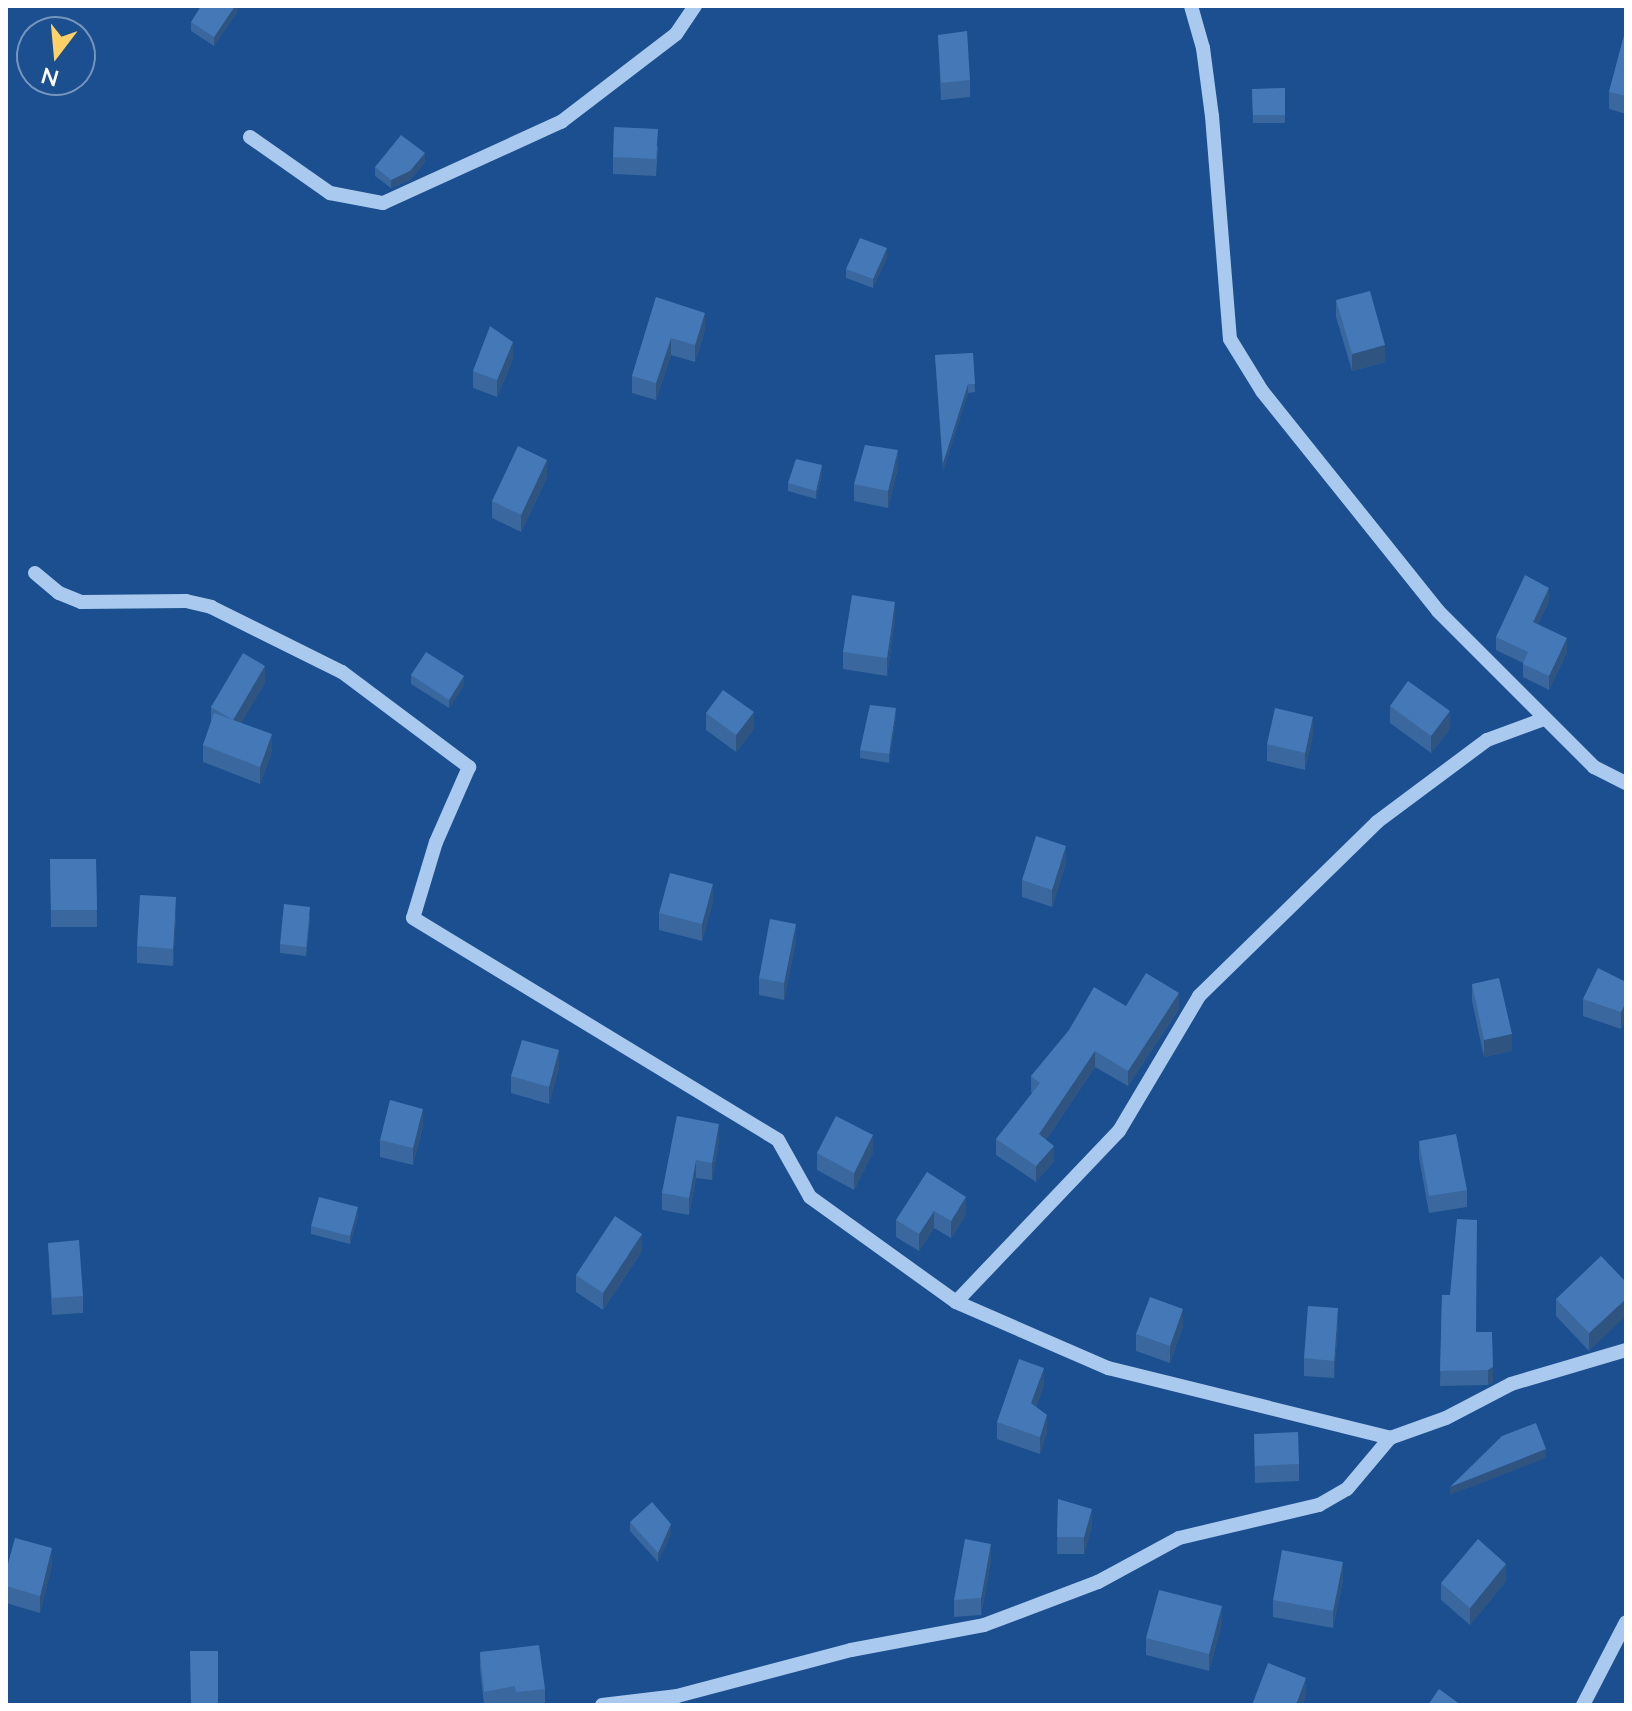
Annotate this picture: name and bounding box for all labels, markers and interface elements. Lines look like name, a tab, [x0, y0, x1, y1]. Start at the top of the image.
north arrow	[16, 16, 96, 96]
text: N	[38, 62, 62, 93]

